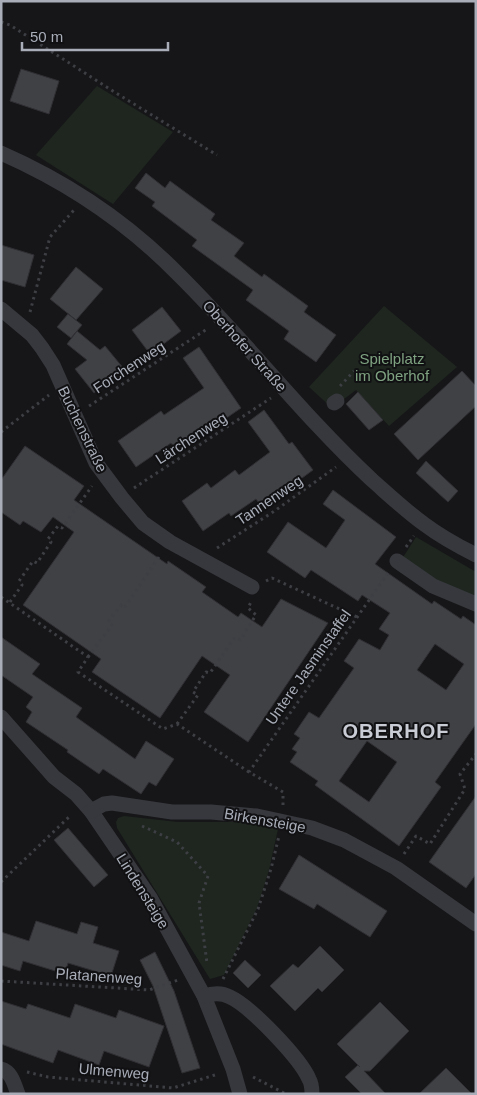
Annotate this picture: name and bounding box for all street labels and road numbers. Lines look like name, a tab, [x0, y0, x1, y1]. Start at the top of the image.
street label: Oberhofer Straße	[200, 297, 290, 395]
street label: Forchenweg	[90, 337, 168, 397]
street label: Buchenstraße	[55, 383, 111, 475]
street label: Lärchenweg	[152, 409, 230, 467]
street label: Tannenweg	[232, 471, 306, 529]
street label: Untere Jasminstaffel	[262, 606, 354, 728]
street label: Birkensteige	[223, 804, 307, 836]
street label: Lindensteige	[113, 850, 173, 932]
street label: Platanenweg	[55, 964, 143, 988]
street label: Ulmenweg	[78, 1059, 150, 1083]

